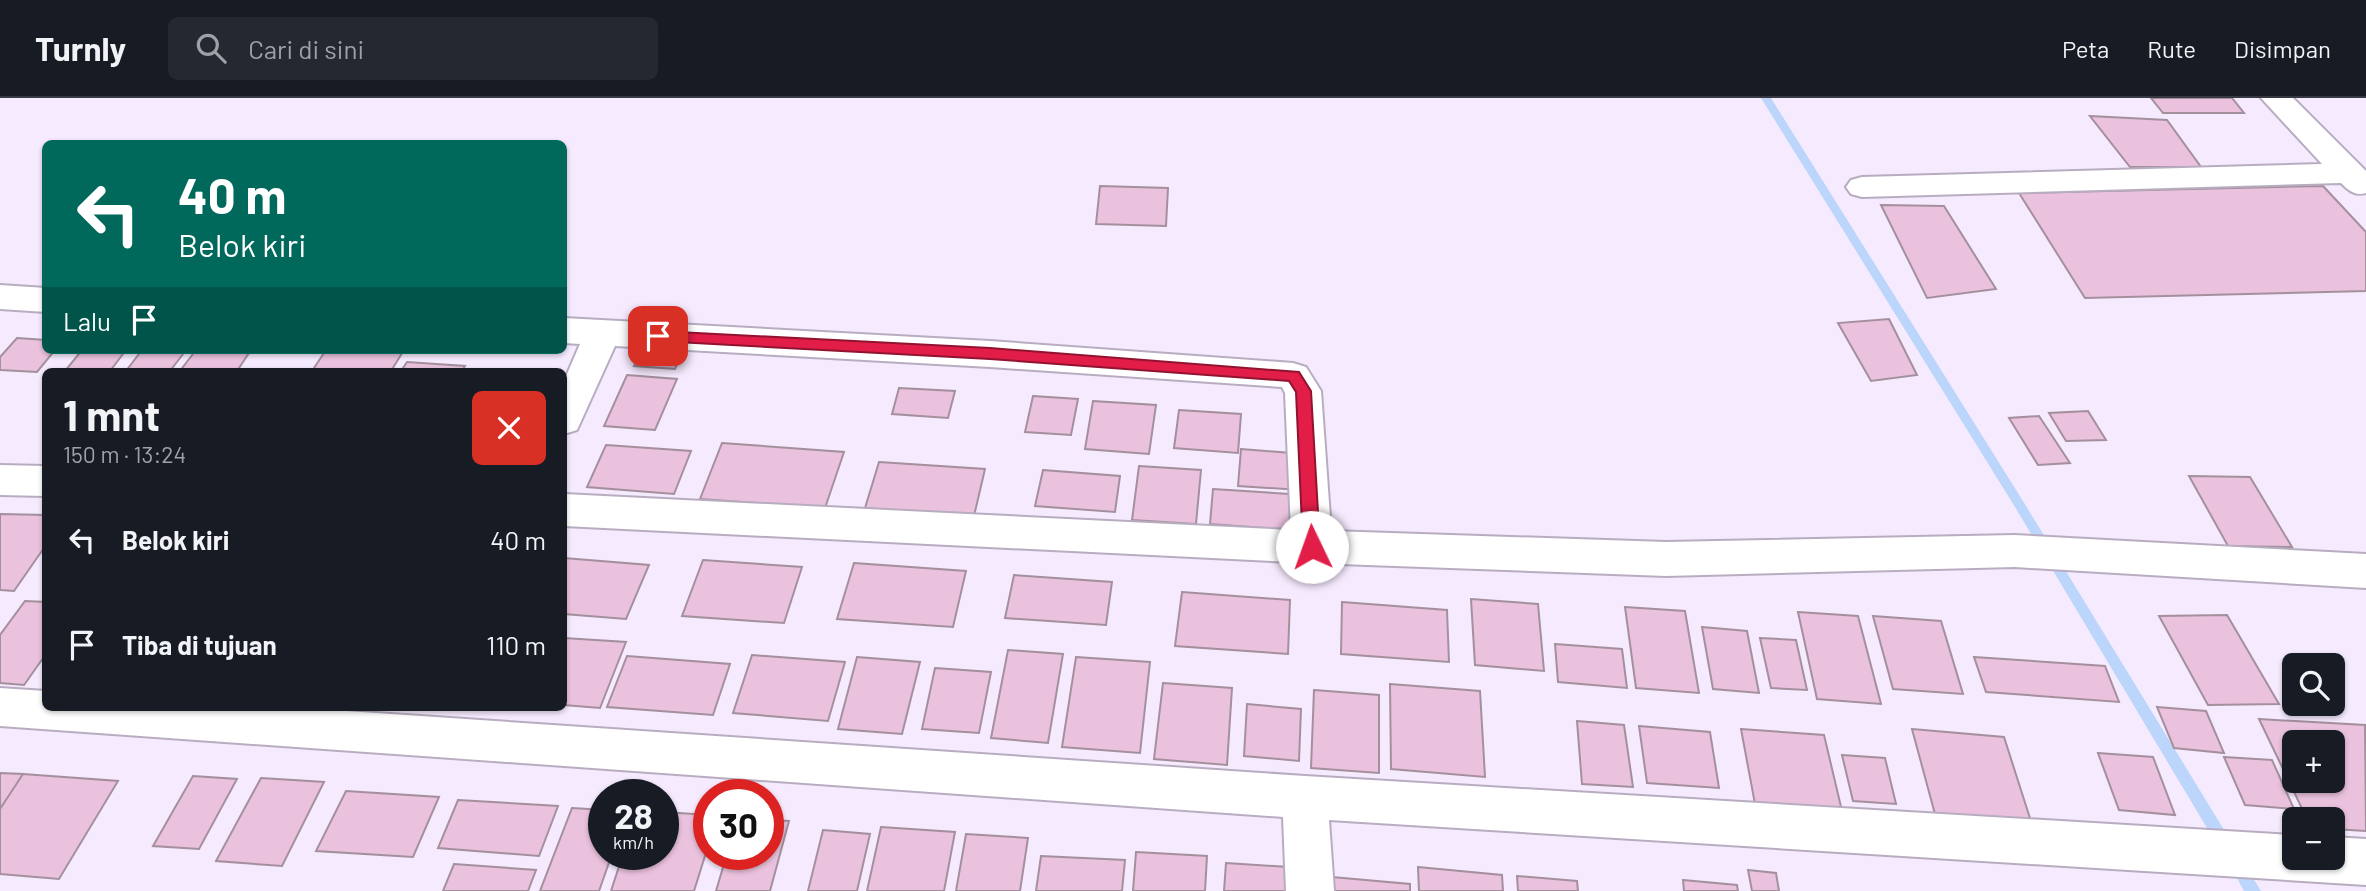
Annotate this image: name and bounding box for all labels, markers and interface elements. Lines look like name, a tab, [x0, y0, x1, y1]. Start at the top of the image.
search box	[168, 17, 658, 80]
text: Turnly	[35, 28, 126, 68]
icon: search	[192, 29, 230, 67]
text: Cari di sini	[248, 33, 364, 64]
text: Peta	[2062, 34, 2109, 63]
text: Rute	[2147, 34, 2196, 63]
text: Disimpan	[2234, 34, 2331, 63]
text: 40 m	[178, 165, 286, 224]
icon: left	[63, 168, 154, 259]
text: Belok kiri	[178, 225, 306, 263]
icon: arrive	[125, 301, 163, 339]
text: Lalu	[63, 305, 111, 336]
pin	[628, 306, 688, 366]
icon: arrive	[639, 317, 677, 355]
text: 1 mnt	[63, 389, 160, 439]
button: close	[472, 391, 546, 465]
text: 150 m · 13:24	[63, 440, 186, 468]
position arrow	[1275, 510, 1349, 584]
icon: left	[63, 521, 101, 559]
text: Belok kiri	[122, 524, 229, 555]
text: 40 m	[490, 524, 546, 555]
icon: arrive	[63, 626, 101, 664]
text: Tiba di tujuan	[122, 629, 277, 660]
text: 110 m	[486, 629, 546, 660]
map controls	[2282, 653, 2345, 870]
button: search	[2282, 653, 2345, 716]
button: +	[2282, 730, 2345, 793]
speed limit sign: 30	[693, 779, 784, 870]
text: 28	[614, 794, 653, 836]
button: −	[2282, 807, 2345, 870]
text: km/h	[613, 831, 654, 853]

